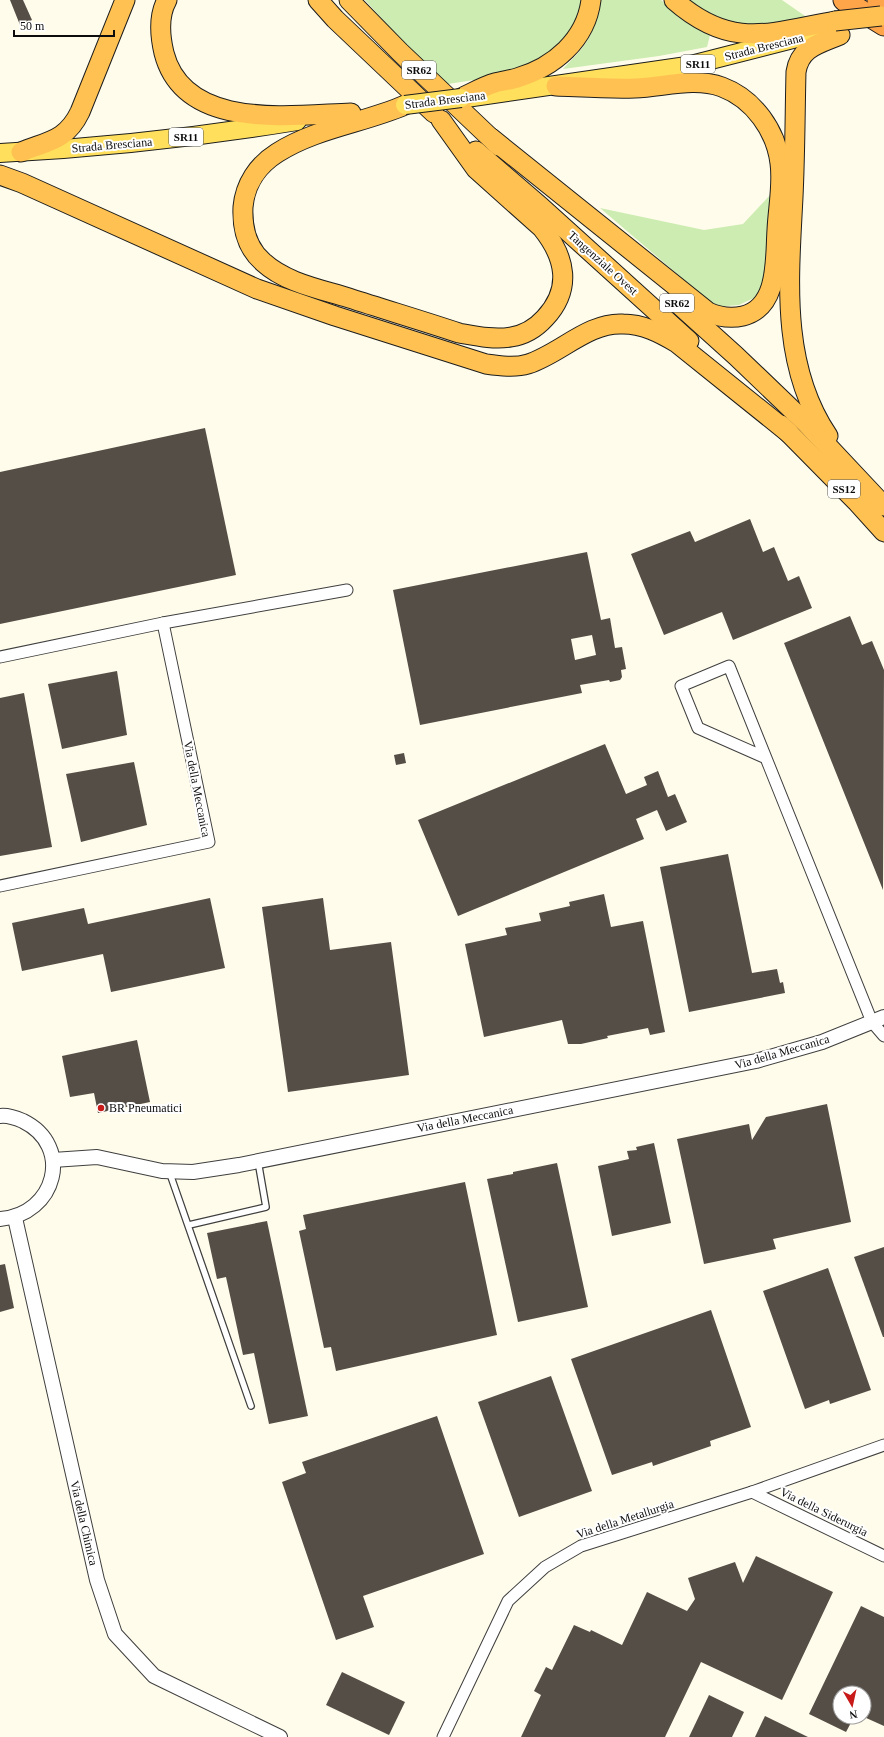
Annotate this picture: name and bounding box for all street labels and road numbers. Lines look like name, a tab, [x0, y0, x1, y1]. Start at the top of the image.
street label: Strada Bresciana	[723, 30, 806, 64]
road number: SR11	[681, 55, 715, 73]
road number: SR62	[402, 61, 436, 79]
street label: Strada Bresciana	[404, 88, 487, 112]
road number: SR11	[169, 128, 203, 146]
street label: Strada Bresciana	[71, 134, 154, 156]
street label: Tangenziale Ovest	[565, 228, 641, 298]
road number: SR62	[660, 294, 694, 312]
road number: SS12	[828, 480, 860, 498]
street label: Via della Meccanica	[181, 740, 213, 839]
street label: Via della Meccanica	[733, 1032, 832, 1072]
street label: Via della Meccanica	[416, 1103, 515, 1135]
street label: Via della Chimica	[67, 1479, 101, 1567]
street label: Via della Siderurgia	[778, 1485, 871, 1540]
street label: Via della Metallurgia	[574, 1496, 676, 1541]

